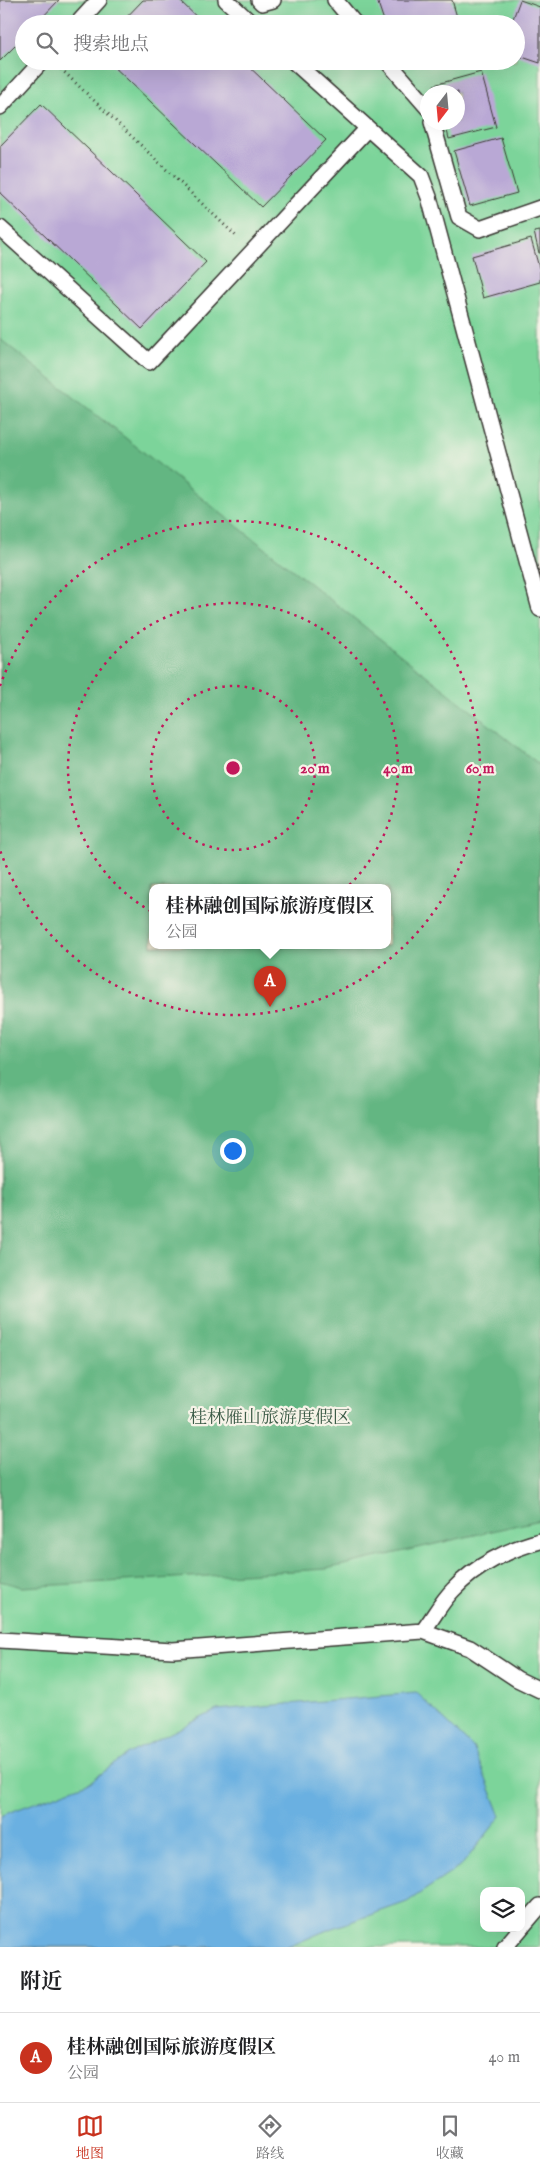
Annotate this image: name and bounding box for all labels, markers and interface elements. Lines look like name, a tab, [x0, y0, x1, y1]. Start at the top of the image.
search box	[15, 15, 525, 70]
icon: search	[33, 29, 61, 57]
text: 搜索地点	[73, 33, 149, 57]
north arrow	[420, 85, 465, 130]
centre of rings	[224, 759, 242, 777]
text: 20 m	[300, 759, 330, 778]
text: 40 m	[383, 759, 413, 778]
text: 60 m	[466, 759, 495, 778]
popup	[149, 884, 391, 949]
text: 桂林融创国际旅游度假区	[165, 895, 375, 919]
text: 公园	[165, 923, 198, 943]
pin: A	[254, 966, 286, 1007]
your location	[220, 1138, 246, 1164]
park label: 桂林雁山旅游度假区	[189, 1407, 351, 1430]
map controls	[480, 1887, 525, 1932]
button: layers	[480, 1887, 525, 1932]
text: 附近	[20, 1969, 62, 1996]
text: 桂林融创国际旅游度假区	[67, 2036, 276, 2060]
text: A	[31, 2048, 41, 2068]
text: 40 m	[488, 2048, 520, 2068]
text: 公园	[67, 2064, 99, 2084]
tab: 地图	[76, 2112, 104, 2163]
tab: 路线	[256, 2112, 284, 2163]
tab: 收藏	[436, 2112, 464, 2163]

